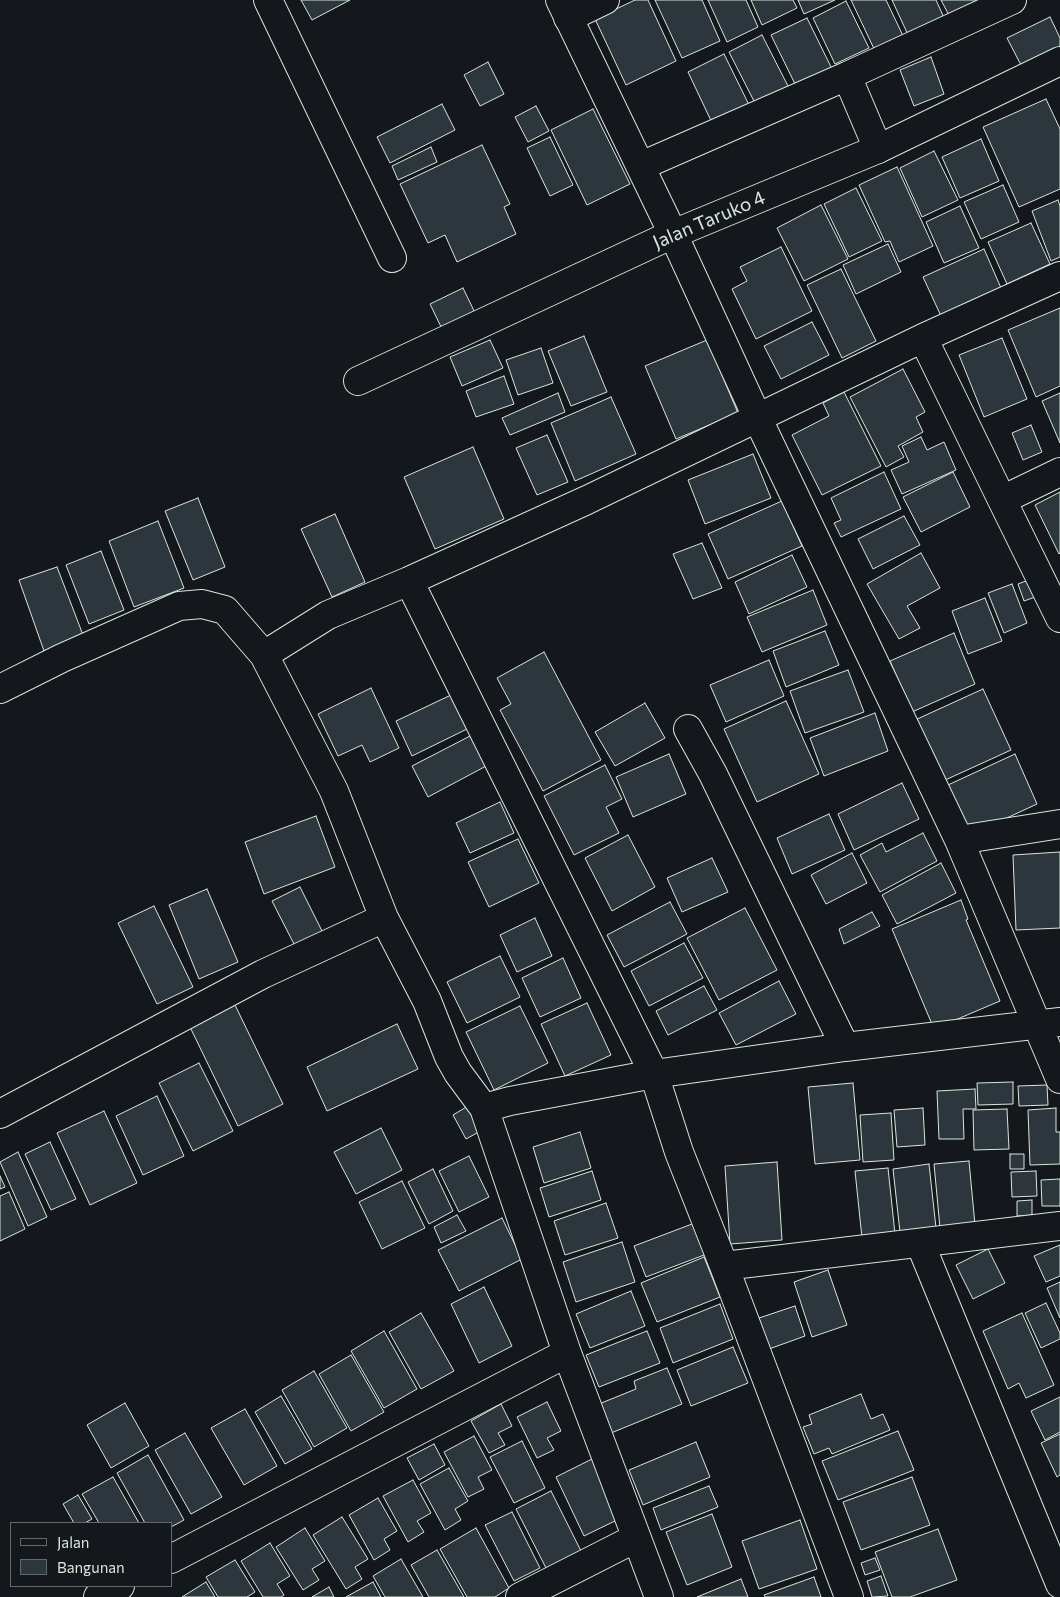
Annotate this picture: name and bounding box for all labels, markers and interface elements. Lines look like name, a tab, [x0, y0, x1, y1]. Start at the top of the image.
street label: Jalan Taruko 4	[649, 186, 769, 254]
legend	[10, 1522, 172, 1587]
text: Jalan	[57, 1533, 89, 1551]
text: Bangunan	[57, 1558, 125, 1576]

